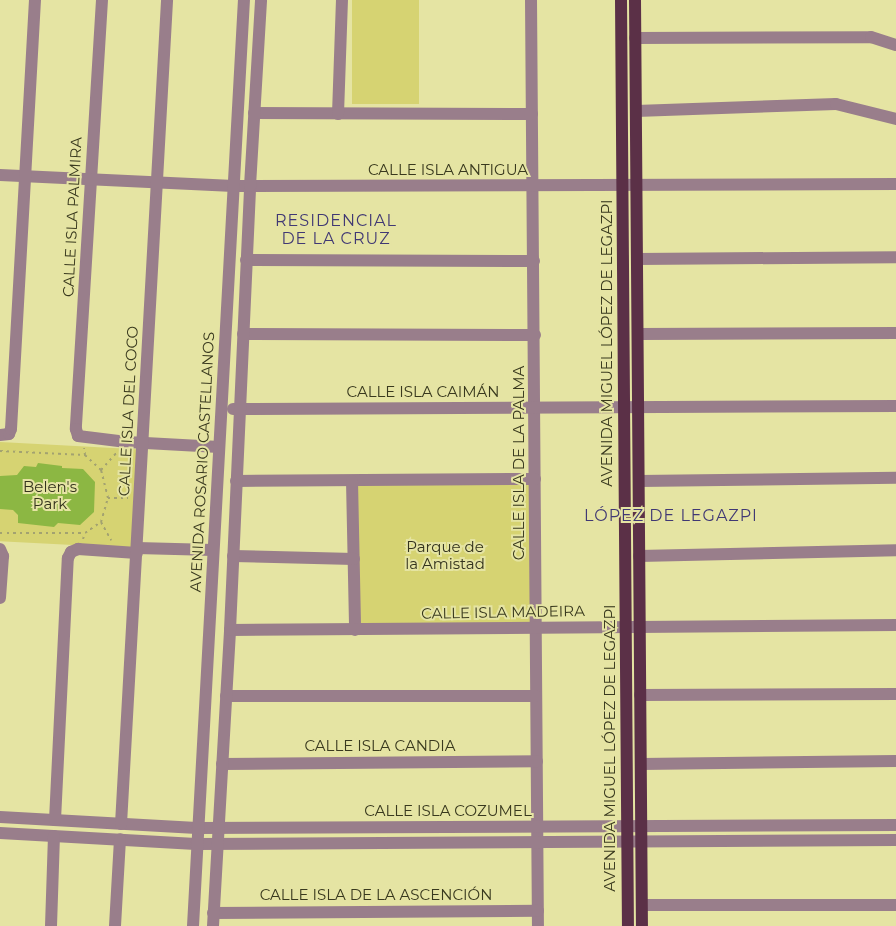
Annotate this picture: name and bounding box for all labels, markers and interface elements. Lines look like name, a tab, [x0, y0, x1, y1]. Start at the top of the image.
street label: CALLE ISLA PALMIRA	[59, 137, 85, 297]
street label: CALLE ISLA ANTIGUA	[368, 161, 528, 179]
street label: AVENIDA MIGUEL LÓPEZ DE LEGAZPI	[598, 199, 616, 487]
district label: RESIDENCIAL DE LA CRUZ	[274, 211, 398, 249]
street label: CALLE ISLA DEL COCO	[115, 325, 141, 497]
street label: AVENIDA ROSARIO CASTELLANOS	[186, 331, 218, 593]
street label: CALLE ISLA DE LA PALMA	[510, 366, 528, 560]
street label: CALLE ISLA CAIMÁN	[347, 383, 499, 401]
park label: Belen's Park	[23, 477, 77, 512]
district label: LÓPEZ DE LEGAZPI	[582, 506, 760, 526]
park label: Parque de la Amistad	[405, 537, 485, 572]
street label: CALLE ISLA MADEIRA	[421, 602, 585, 622]
street label: AVENIDA MIGUEL LÓPEZ DE LEGAZPI	[601, 604, 619, 892]
street label: CALLE ISLA CANDIA	[304, 737, 456, 755]
street label: CALLE ISLA COZUMEL	[364, 802, 532, 820]
street label: CALLE ISLA DE LA ASCENCIÓN	[260, 886, 492, 904]

